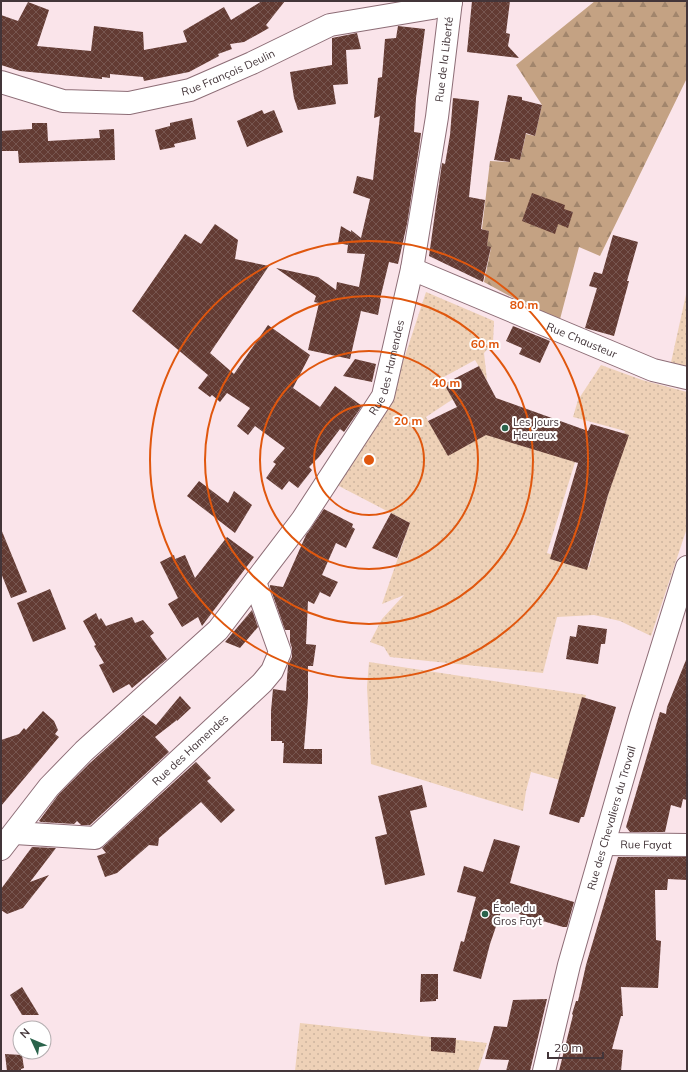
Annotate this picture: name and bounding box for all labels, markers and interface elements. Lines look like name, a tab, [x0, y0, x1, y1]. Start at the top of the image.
street label: Rue de la Liberté	[432, 16, 456, 103]
street label: Rue François Deulin	[180, 46, 277, 99]
text: 80 m	[510, 297, 538, 312]
street label: Rue des Hamendes	[366, 319, 407, 418]
street label: Rue Chausteur	[544, 319, 619, 361]
text: 60 m	[471, 336, 499, 351]
text: 40 m	[432, 375, 460, 390]
text: 20 m	[394, 413, 422, 428]
place label: Les Jours Heureux	[513, 415, 559, 442]
marker: Les Jours Heureux	[500, 423, 510, 433]
centre of rings	[362, 453, 376, 467]
street label: Rue des Hamendes	[149, 711, 231, 788]
street label: Rue des Chevaliers du Travail	[584, 744, 639, 892]
street label: Rue Fayat	[620, 837, 672, 852]
place label: École du Gros Fayt	[493, 901, 542, 928]
marker: École du Gros Fayt	[480, 909, 490, 919]
north arrow	[12, 1020, 52, 1060]
text: N	[17, 1025, 33, 1041]
scale bar	[548, 1034, 603, 1060]
text: 20 m	[554, 1040, 582, 1055]

